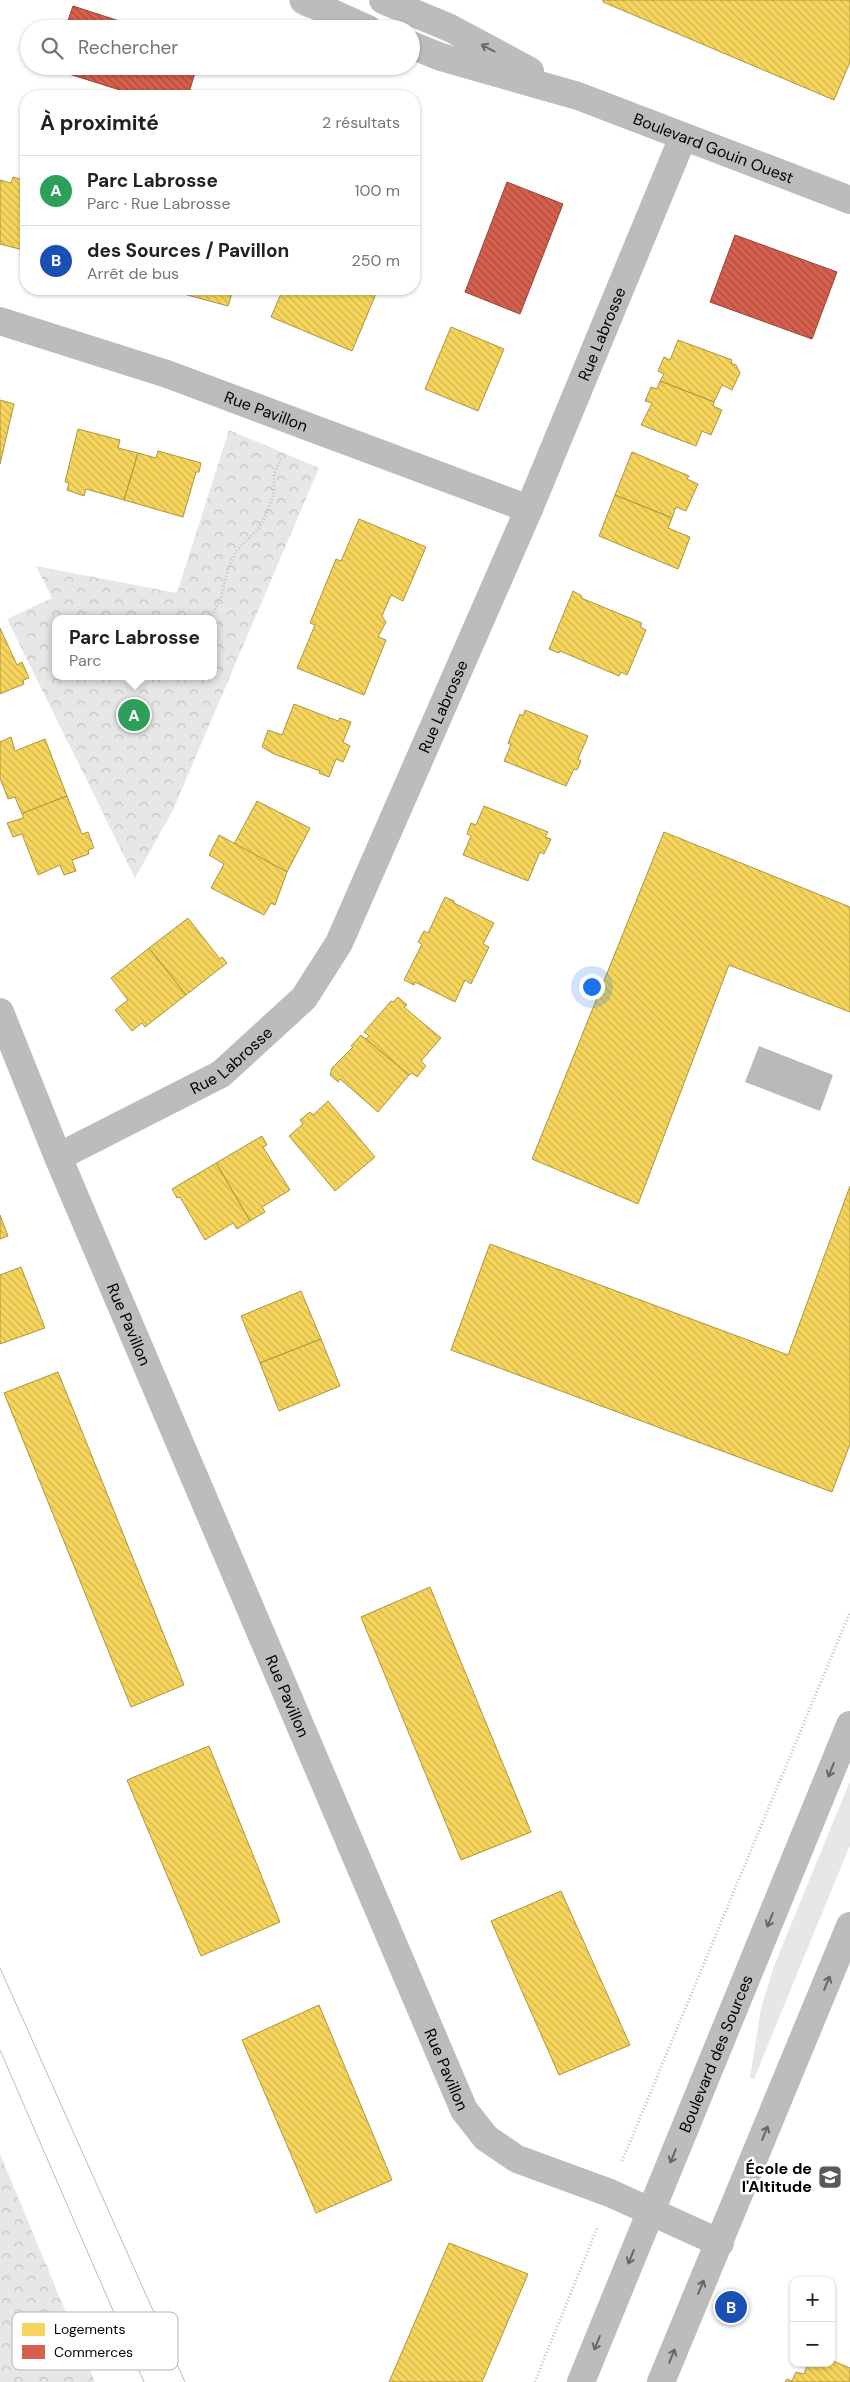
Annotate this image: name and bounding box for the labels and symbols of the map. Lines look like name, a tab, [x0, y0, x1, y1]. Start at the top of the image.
one-way arrow	[481, 43, 496, 53]
street label: Boulevard Gouin Ouest	[630, 108, 797, 189]
street label: Rue Labrosse	[573, 284, 631, 384]
street label: Rue Pavillon	[221, 386, 311, 437]
street label: Rue Labrosse	[413, 657, 473, 756]
pin: A	[118, 696, 150, 734]
your location	[579, 974, 605, 1000]
street label: Rue Labrosse	[186, 1022, 277, 1099]
street label: Rue Pavillon	[102, 1280, 156, 1369]
street label: Rue Pavillon	[260, 1652, 314, 1741]
one-way arrow	[826, 1762, 836, 1777]
one-way arrow	[764, 1912, 774, 1927]
street label: Boulevard des Sources	[674, 1972, 758, 2136]
one-way arrow	[822, 1976, 832, 1991]
street label: Rue Pavillon	[419, 2025, 473, 2114]
one-way arrow	[761, 2126, 770, 2141]
one-way arrow	[668, 2148, 677, 2163]
place label: École de l'Altitude	[742, 2158, 812, 2197]
school or university icon: École de l'Altitude	[817, 2164, 843, 2190]
one-way arrow	[626, 2249, 635, 2264]
one-way arrow	[696, 2280, 706, 2295]
pin: B	[715, 2288, 747, 2326]
legend	[12, 2312, 178, 2370]
text: Logements	[54, 2320, 126, 2338]
one-way arrow	[591, 2335, 601, 2350]
text: Commerces	[54, 2343, 133, 2361]
one-way arrow	[667, 2349, 677, 2364]

